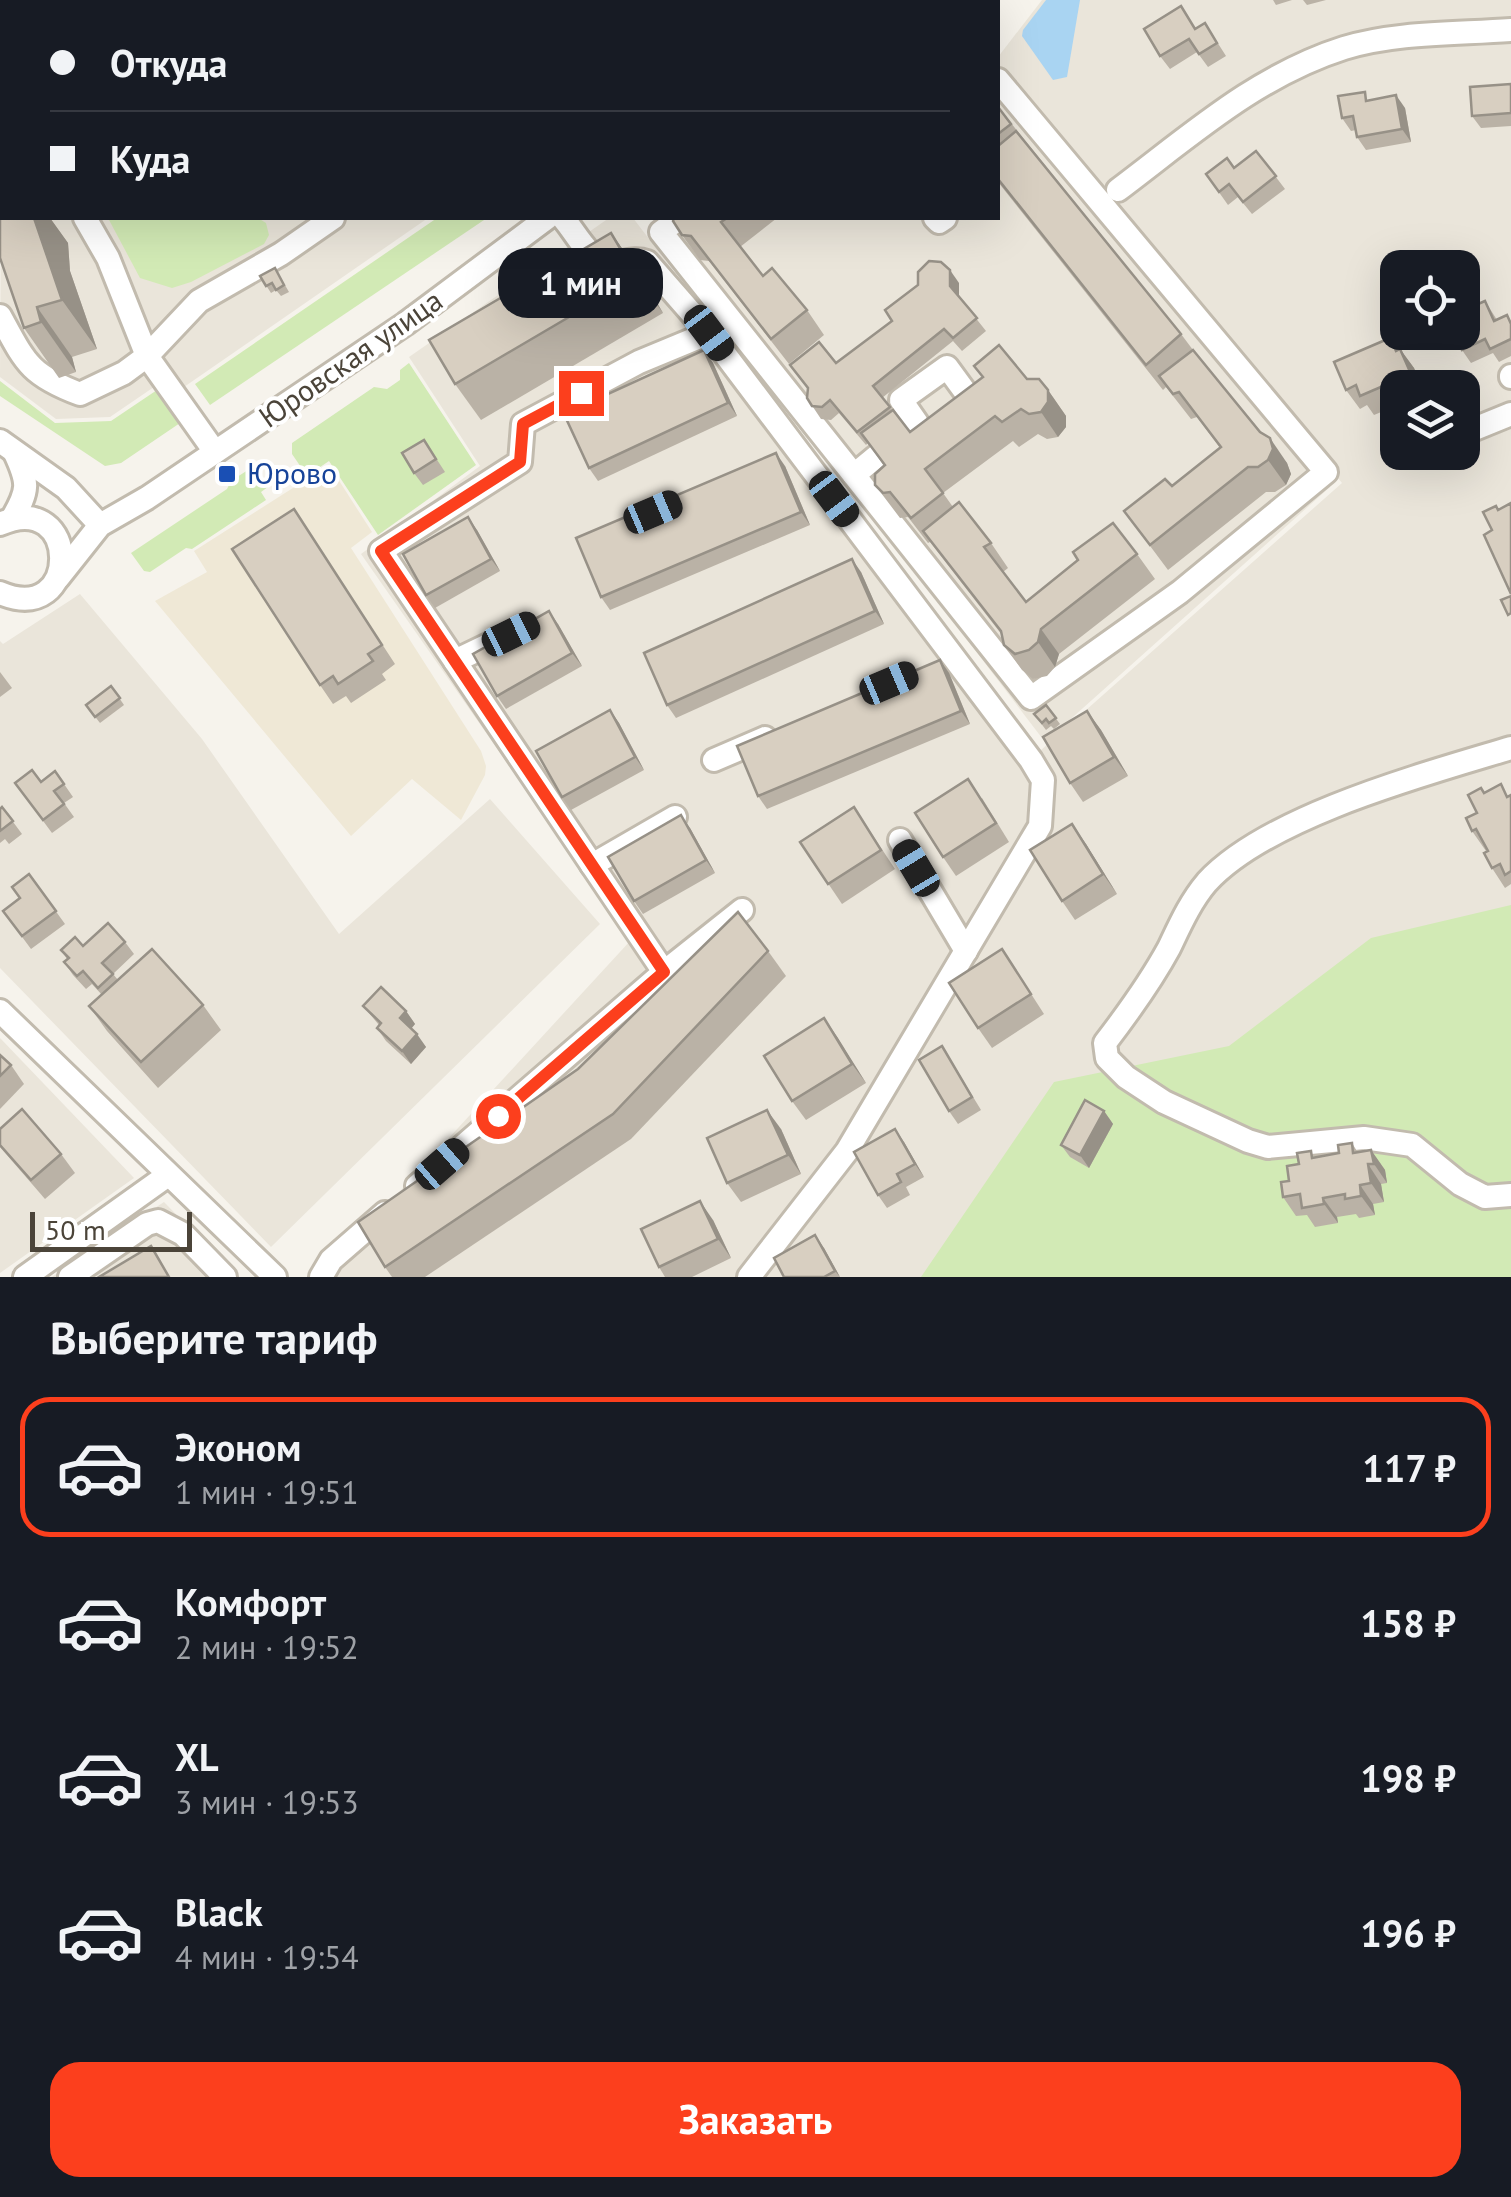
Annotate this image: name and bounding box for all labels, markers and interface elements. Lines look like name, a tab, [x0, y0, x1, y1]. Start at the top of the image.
text: Откуда	[110, 38, 227, 87]
text: Куда	[110, 134, 190, 183]
callout: 1 мин	[498, 248, 664, 318]
map controls	[1380, 250, 1480, 470]
button: locate	[1380, 250, 1480, 350]
text: 1 мин	[539, 262, 622, 304]
street label: Юровская улица	[251, 280, 450, 436]
car	[679, 300, 739, 366]
button: layers	[1380, 370, 1480, 470]
route end	[559, 371, 604, 416]
place label: Юрово	[247, 453, 337, 492]
marker: Юрово	[216, 463, 238, 485]
car	[804, 466, 864, 532]
car	[620, 486, 686, 538]
car	[477, 607, 545, 661]
car	[856, 657, 922, 709]
car	[888, 835, 944, 901]
route start	[476, 1094, 521, 1139]
car	[410, 1133, 474, 1195]
scale bar	[30, 1207, 192, 1252]
text: 50 m	[45, 1211, 106, 1248]
text: Выберите тариф	[50, 1308, 377, 1366]
icon: car	[55, 1422, 145, 1512]
text: Эконом	[175, 1422, 301, 1471]
text: 117 ₽	[1362, 1443, 1456, 1492]
text: 1 мин · 19:51	[175, 1471, 359, 1513]
icon: car	[55, 1577, 145, 1667]
text: Комфорт	[175, 1577, 326, 1626]
text: 158 ₽	[1360, 1598, 1456, 1647]
text: 2 мин · 19:52	[175, 1626, 359, 1668]
icon: car	[55, 1732, 145, 1822]
text: XL	[175, 1732, 219, 1781]
text: 198 ₽	[1360, 1753, 1456, 1802]
text: 3 мин · 19:53	[175, 1781, 359, 1823]
icon: car	[55, 1887, 145, 1977]
text: Black	[175, 1887, 263, 1936]
text: 196 ₽	[1360, 1908, 1456, 1957]
text: 4 мин · 19:54	[175, 1936, 359, 1978]
button: Заказать	[50, 2062, 1461, 2177]

